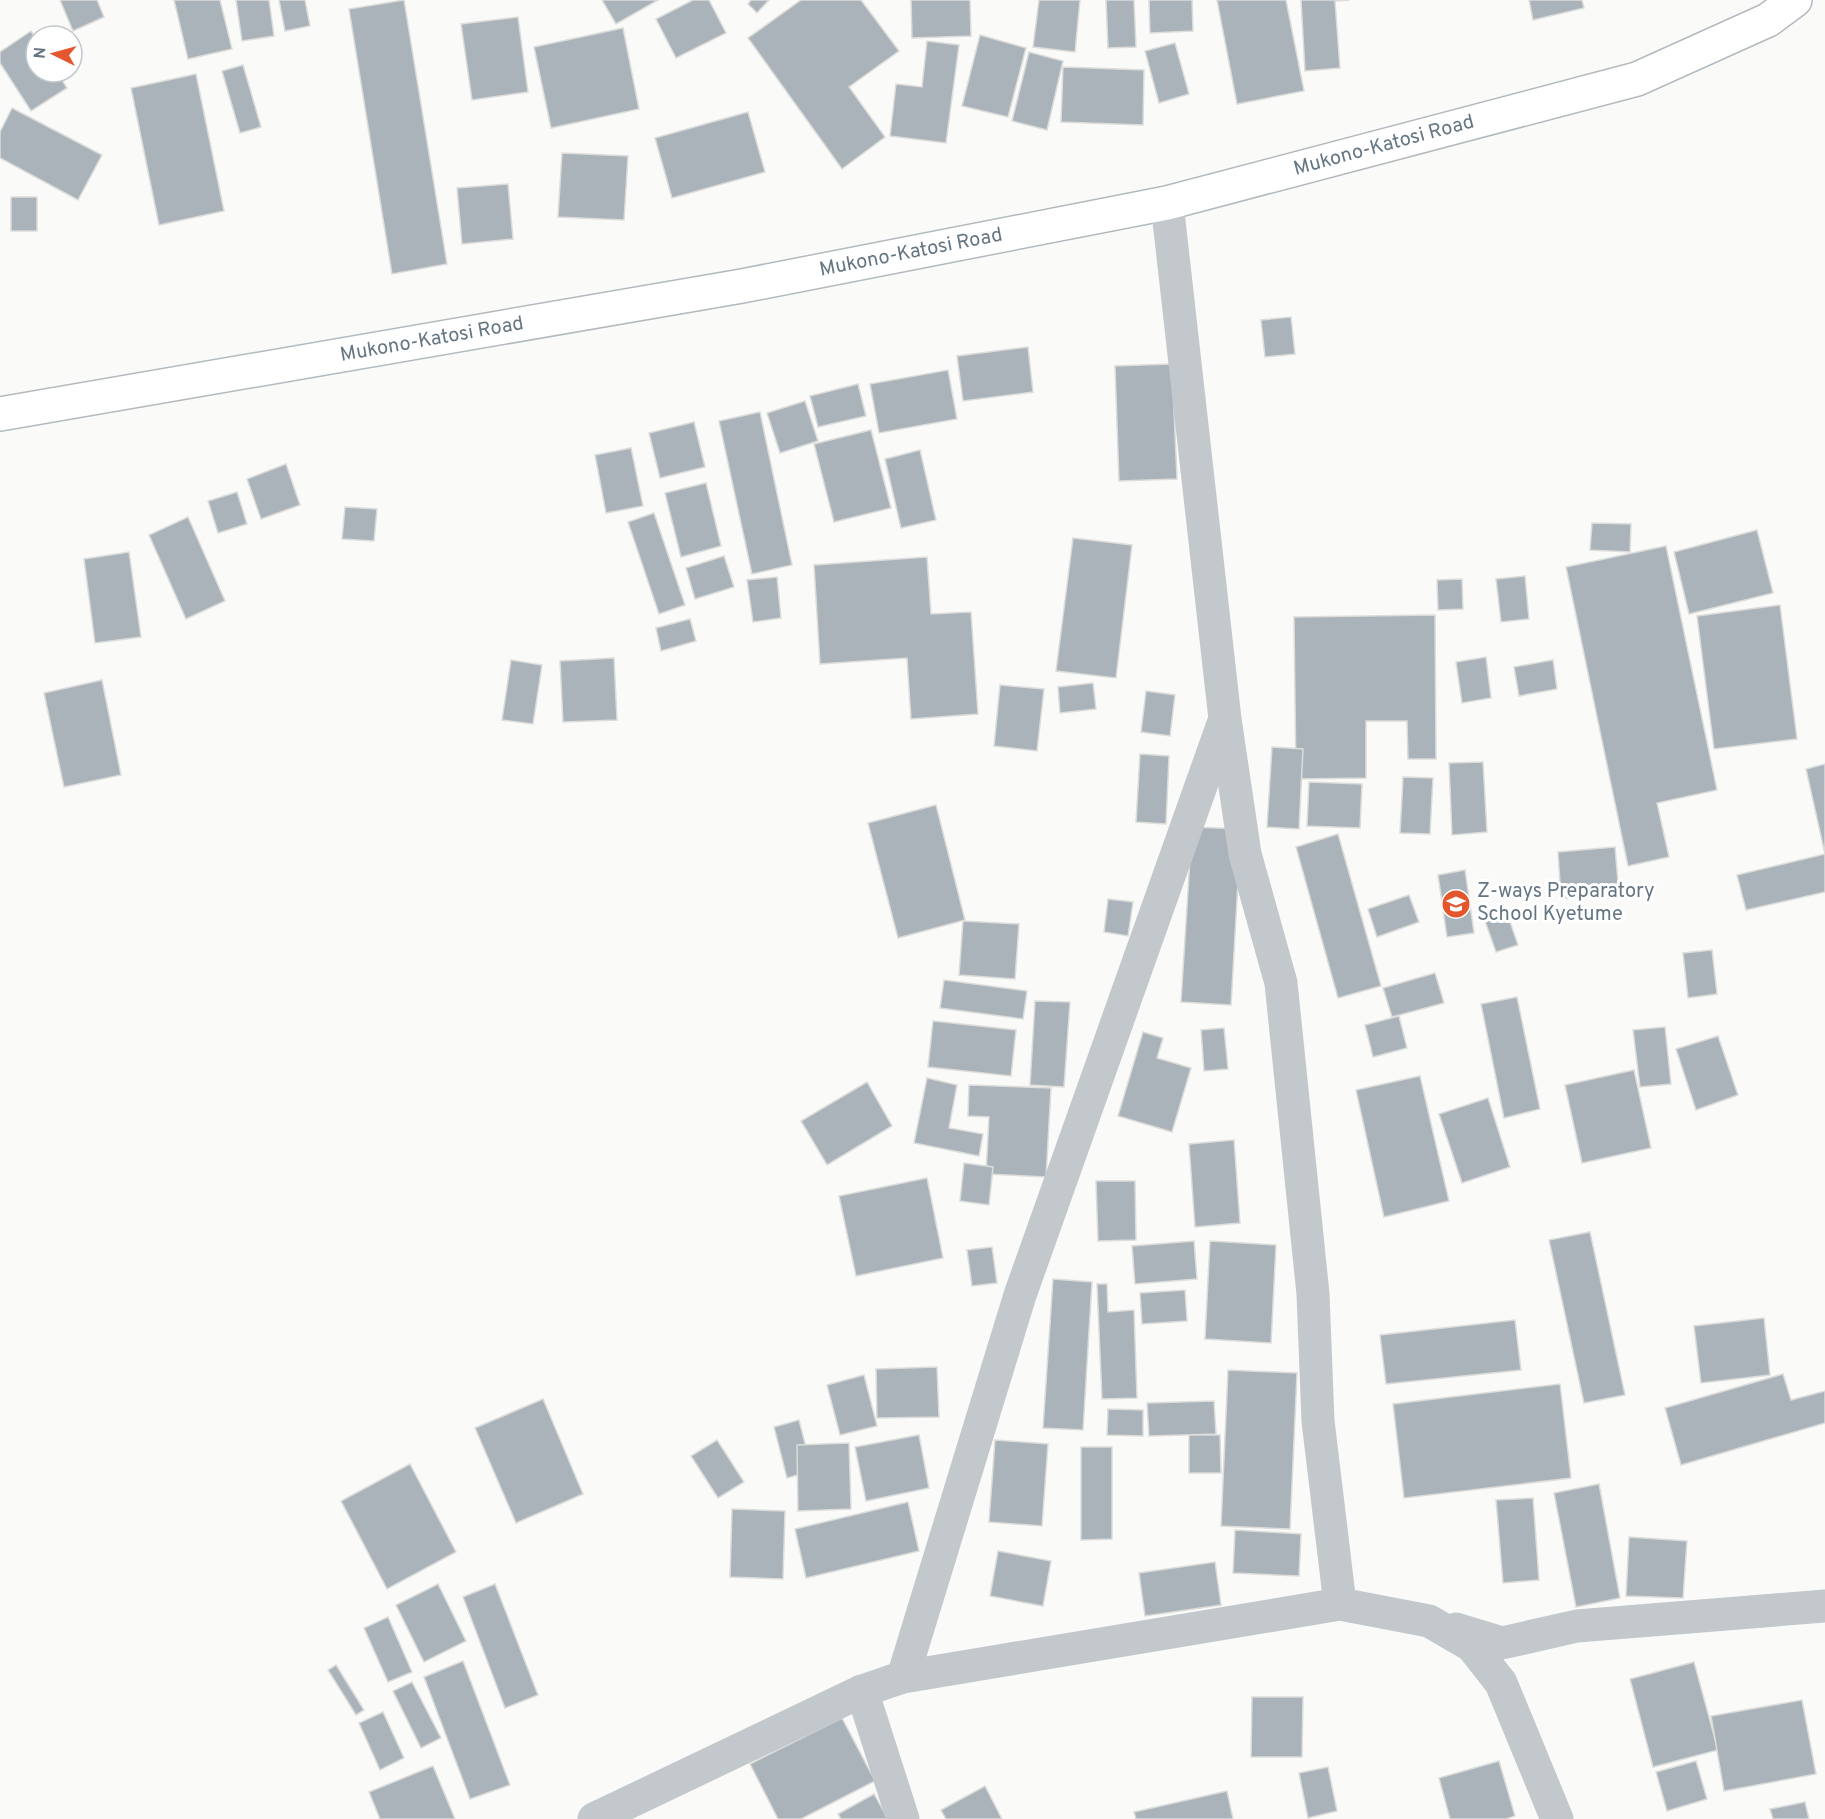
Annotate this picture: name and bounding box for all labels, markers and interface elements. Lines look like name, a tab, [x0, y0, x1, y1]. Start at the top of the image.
north arrow	[24, 24, 84, 84]
text: N	[31, 46, 52, 59]
street label: Mukono-Katosi Road	[1291, 109, 1477, 183]
street label: Mukono-Katosi Road	[817, 222, 1005, 284]
street label: Mukono-Katosi Road	[338, 311, 526, 369]
place label: Z-ways Preparatory School Kyetume	[1477, 879, 1654, 928]
school or university icon: Z-ways Preparatory School Kyetume	[1440, 888, 1472, 920]

